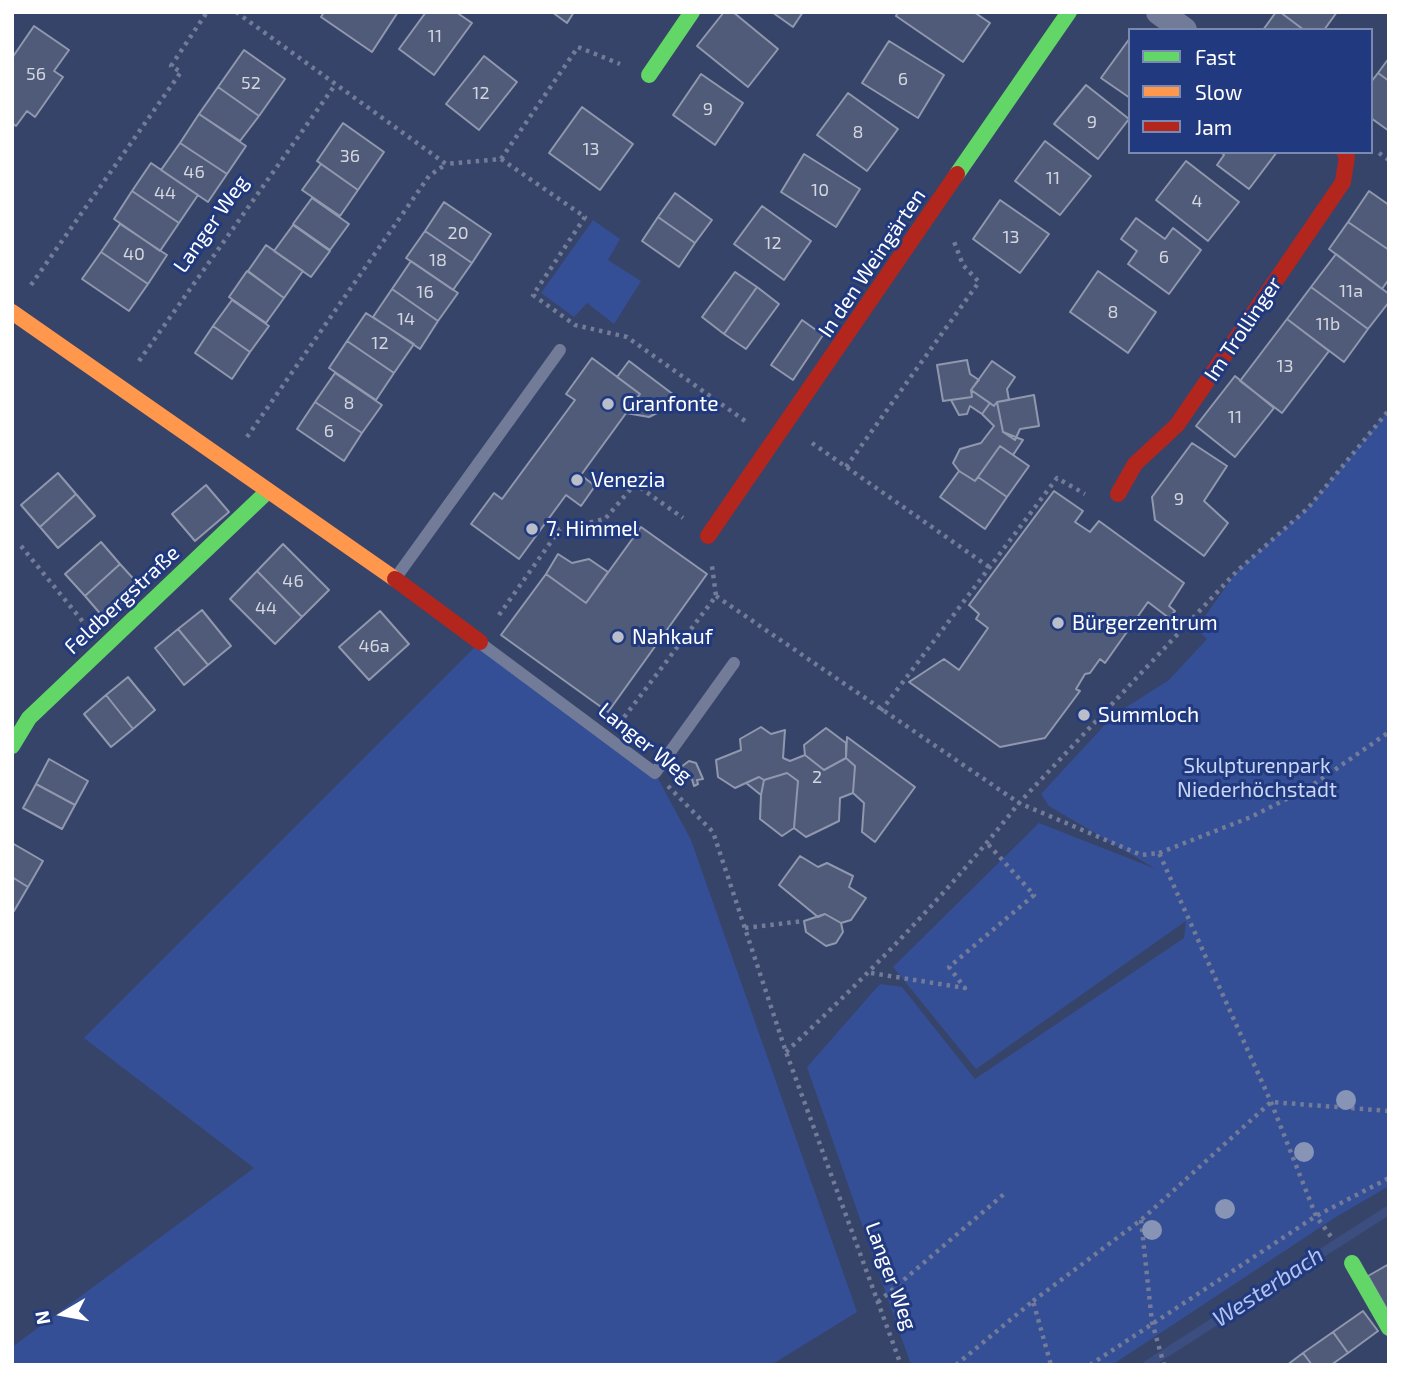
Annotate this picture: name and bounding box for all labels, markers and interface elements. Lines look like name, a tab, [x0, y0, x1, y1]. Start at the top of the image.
house number: 11	[428, 25, 442, 47]
legend	[1128, 28, 1373, 154]
text: Fast	[1195, 44, 1236, 69]
house number: 56	[26, 63, 46, 85]
house number: 6	[898, 68, 908, 90]
house number: 52	[241, 72, 261, 94]
text: Slow	[1195, 79, 1242, 104]
house number: 12	[472, 82, 490, 104]
house number: 9	[703, 98, 713, 120]
house number: 9	[1087, 111, 1097, 133]
text: Jam	[1195, 114, 1232, 139]
house number: 8	[853, 121, 863, 143]
house number: 13	[582, 138, 600, 160]
house number: 36	[340, 145, 360, 167]
house number: 46	[183, 161, 205, 183]
house number: 11	[1046, 167, 1060, 189]
street label: Langer Weg	[168, 170, 254, 278]
house number: 10	[811, 179, 829, 201]
house number: 44	[154, 182, 176, 204]
street label: In den Weingärten	[813, 184, 931, 342]
house number: 4	[1191, 190, 1203, 212]
house number: 20	[448, 222, 468, 244]
house number: 13	[1002, 226, 1020, 248]
house number: 12	[764, 232, 782, 254]
house number: 40	[123, 243, 145, 265]
house number: 6	[1159, 246, 1169, 268]
house number: 18	[429, 249, 447, 271]
street label: Im Trollinger	[1199, 272, 1287, 386]
house number: 11a	[1339, 280, 1363, 302]
house number: 16	[416, 281, 434, 303]
house number: 8	[1108, 301, 1118, 323]
house number: 14	[397, 308, 415, 330]
house number: 11b	[1316, 313, 1340, 335]
house number: 12	[371, 332, 389, 354]
house number: 13	[1276, 355, 1294, 377]
place label: Granfonte	[622, 391, 719, 417]
house number: 8	[344, 392, 354, 414]
marker: Granfonte	[600, 396, 616, 412]
house number: 11	[1228, 406, 1242, 428]
house number: 6	[324, 420, 334, 442]
place label: Venezia	[591, 467, 665, 493]
marker: Venezia	[569, 472, 585, 488]
house number: 9	[1174, 488, 1184, 510]
place label: 7. Himmel	[546, 516, 639, 542]
marker: 7. Himmel	[524, 521, 540, 537]
street label: Feldbergstraße	[59, 540, 185, 660]
house number: 46	[282, 570, 304, 592]
house number: 44	[255, 597, 277, 619]
place label: Bürgerzentrum	[1072, 610, 1218, 636]
marker: Bürgerzentrum	[1050, 615, 1066, 631]
place label: Nahkauf	[632, 624, 713, 650]
marker: Nahkauf	[610, 629, 626, 645]
house number: 46a	[358, 635, 390, 657]
street label: Langer Weg	[593, 698, 697, 788]
place label: Summloch	[1098, 702, 1199, 728]
marker: Summloch	[1076, 707, 1092, 723]
park label: Skulpturenpark Niederhöchstadt	[1177, 753, 1337, 803]
house number: 2	[812, 766, 822, 788]
street label: Langer Weg	[860, 1219, 922, 1333]
water label: Westerbach	[1208, 1241, 1328, 1333]
north arrow	[28, 1279, 98, 1349]
text: N	[29, 1309, 54, 1326]

